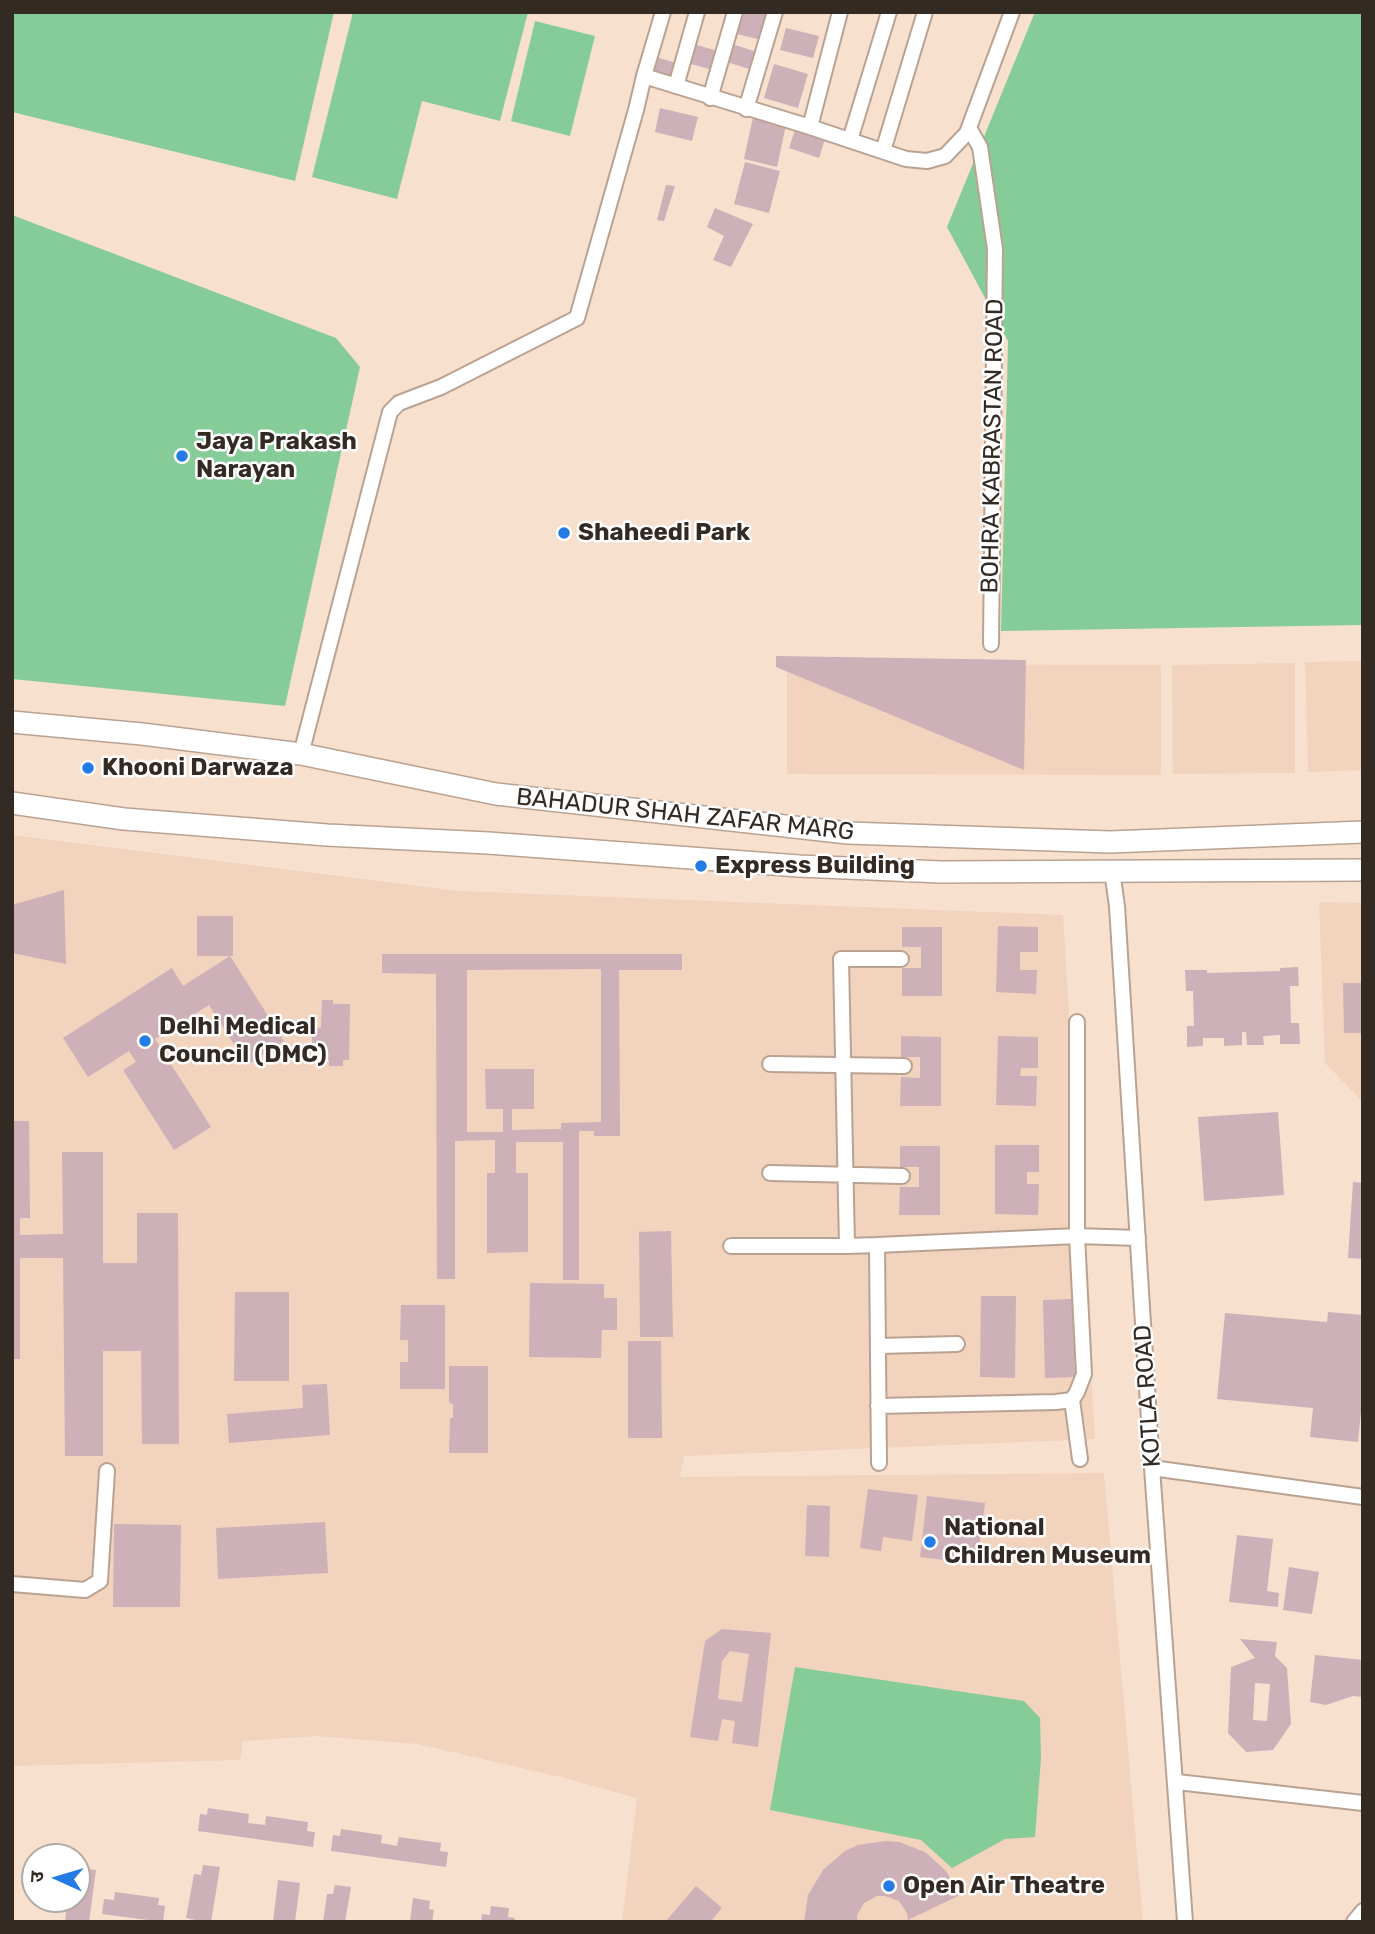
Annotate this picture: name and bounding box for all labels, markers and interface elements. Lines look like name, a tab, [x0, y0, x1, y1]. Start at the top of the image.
street label: BOHRA KABRASTAN ROAD	[976, 298, 1010, 594]
place label: Jaya Prakash Narayan	[196, 428, 357, 484]
marker: Jaya Prakash Narayan	[174, 448, 190, 464]
place label: Shaheedi Park	[578, 519, 750, 547]
marker: Shaheedi Park	[556, 525, 572, 541]
place label: Khooni Darwaza	[102, 754, 294, 782]
marker: Khooni Darwaza	[80, 760, 96, 776]
street label: BAHADUR SHAH ZAFAR MARG	[515, 783, 855, 847]
place label: Express Building	[715, 852, 915, 880]
marker: Express Building	[693, 858, 709, 874]
place label: Delhi Medical Council (DMC)	[159, 1013, 327, 1069]
marker: Delhi Medical Council (DMC)	[137, 1033, 153, 1049]
street label: KOTLA ROAD	[1129, 1324, 1167, 1468]
place label: National Children Museum	[944, 1514, 1151, 1570]
marker: National Children Museum	[922, 1534, 938, 1550]
north arrow	[21, 1843, 91, 1913]
text: उ	[25, 1870, 48, 1883]
place label: Open Air Theatre	[903, 1872, 1105, 1900]
marker: Open Air Theatre	[881, 1878, 897, 1894]

